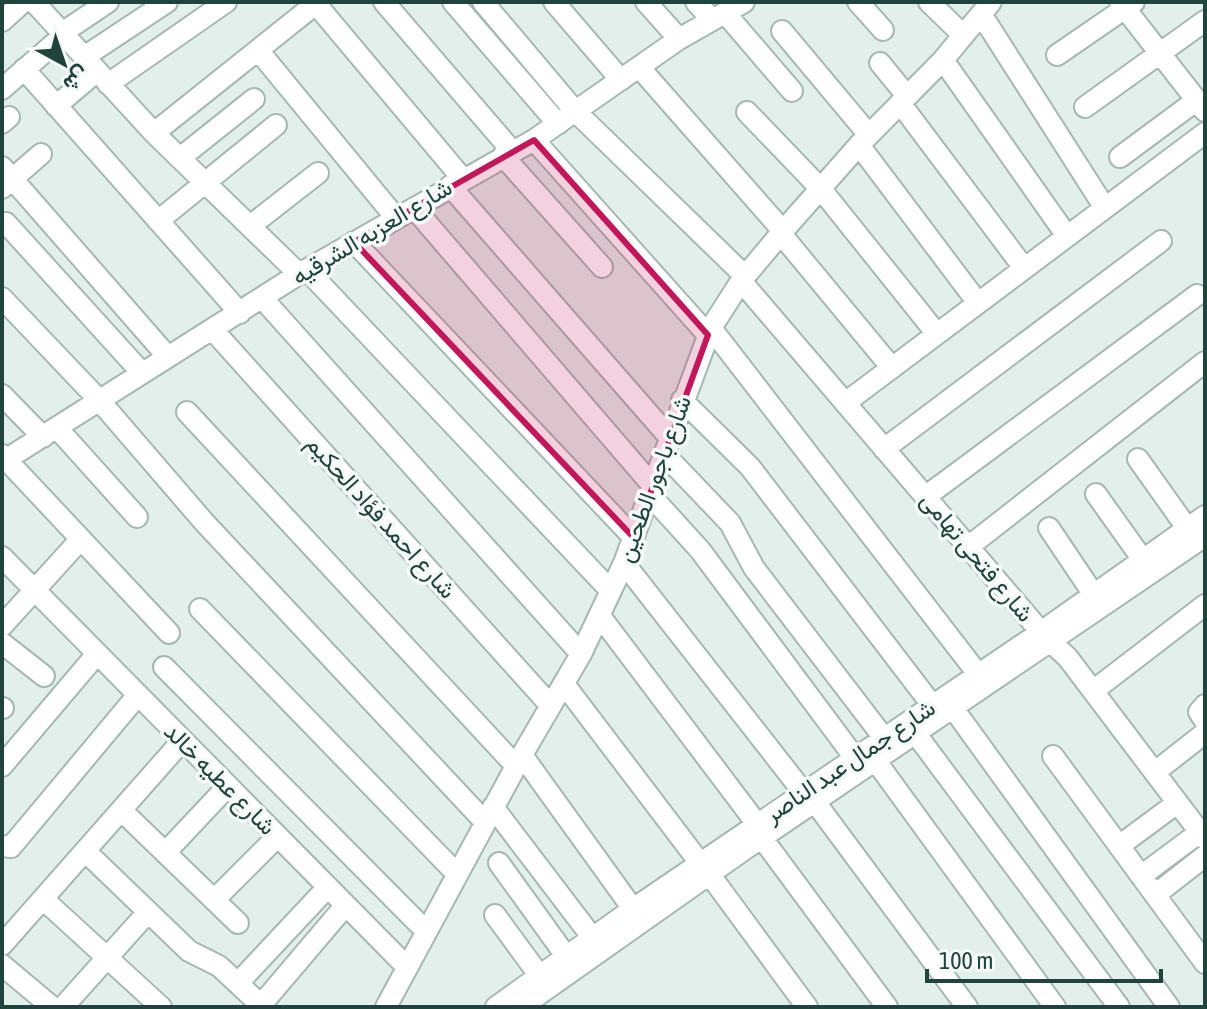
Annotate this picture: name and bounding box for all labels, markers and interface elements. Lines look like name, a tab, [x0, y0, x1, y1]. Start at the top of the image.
north arrow	[24, 24, 104, 104]
text: ش	[58, 60, 95, 98]
street label: شارع العزبه الشرقيه	[287, 173, 458, 293]
street label: شارع باجور الطحين	[611, 392, 699, 567]
street label: شارع احمد فؤاد الحكيم	[299, 430, 462, 606]
street label: شارع فتحى تهامى	[913, 486, 1039, 629]
street label: شارع جمال عبد الناصر	[759, 694, 942, 831]
street label: شارع عطيه خالد	[157, 717, 282, 842]
scale bar	[927, 933, 1161, 983]
text: 100 m	[939, 947, 993, 974]

